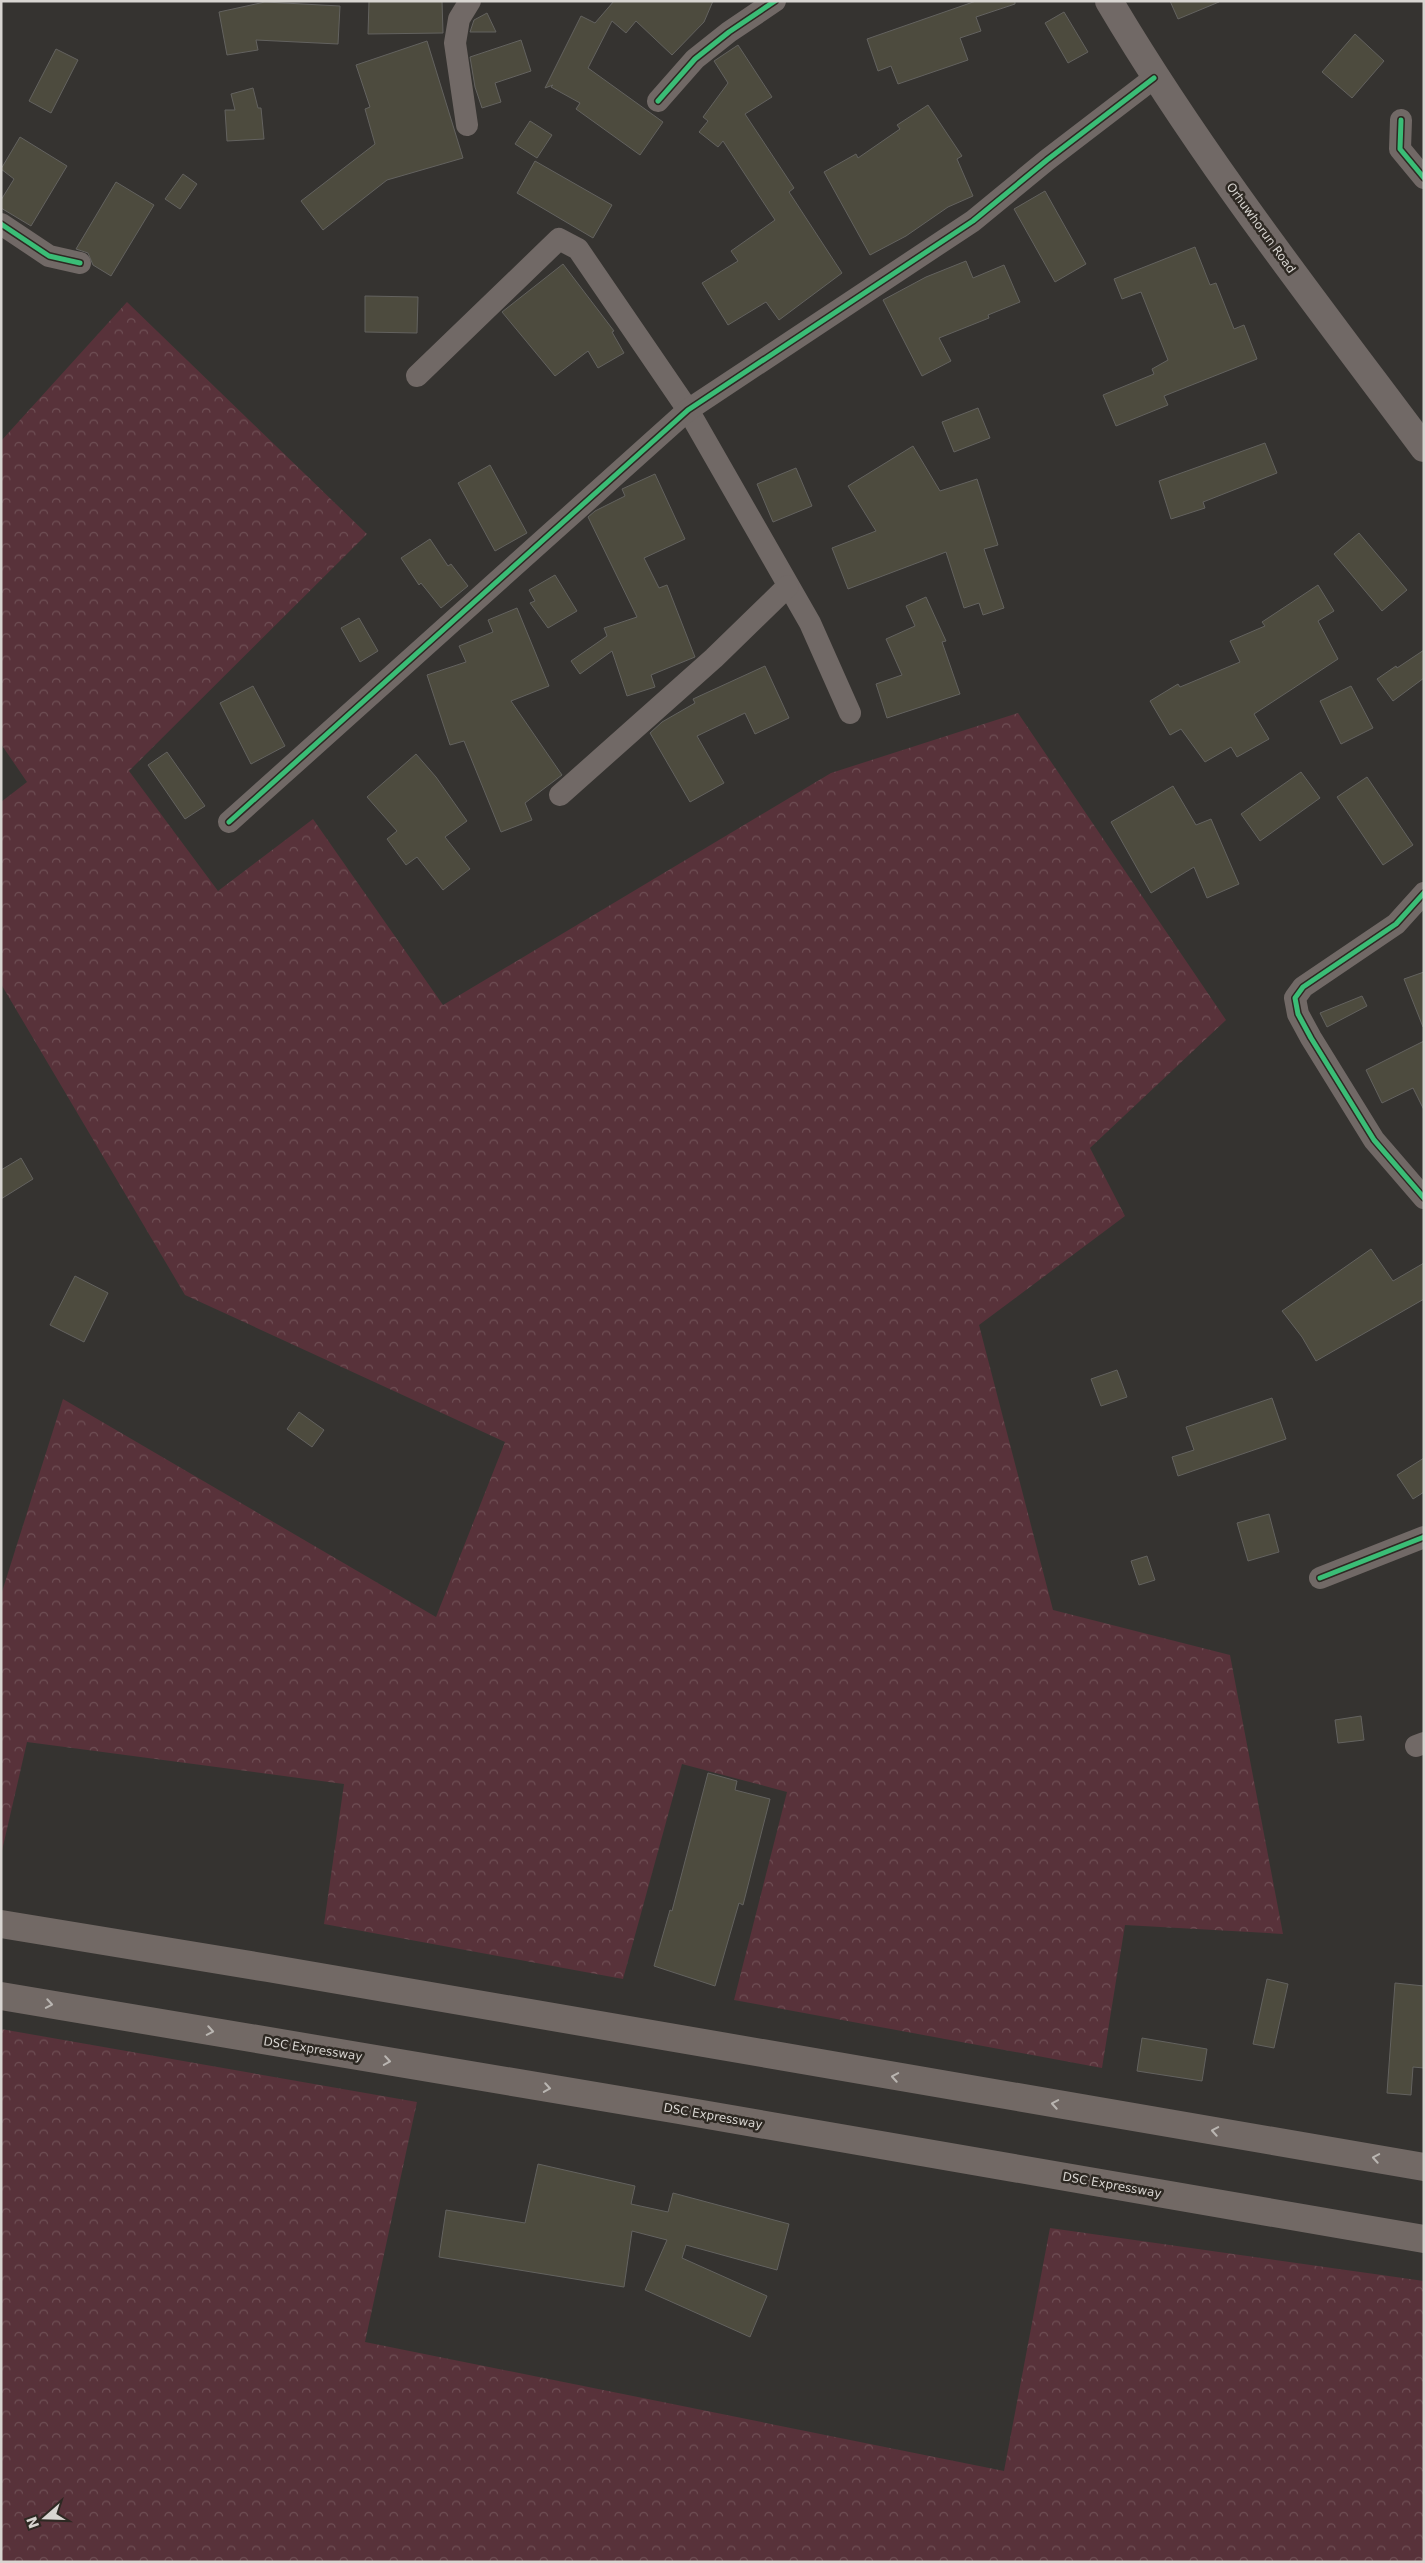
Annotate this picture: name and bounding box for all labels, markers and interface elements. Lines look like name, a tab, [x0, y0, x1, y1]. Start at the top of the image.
street label: Orhuwhorun Road	[1224, 180, 1298, 276]
one-way arrow	[45, 1999, 54, 2009]
one-way arrow	[205, 2026, 214, 2036]
street label: DSC Expressway	[262, 2034, 364, 2064]
one-way arrow	[383, 2055, 391, 2065]
one-way arrow	[891, 2072, 899, 2082]
one-way arrow	[543, 2082, 552, 2092]
street label: DSC Expressway	[662, 2100, 764, 2132]
one-way arrow	[1051, 2100, 1060, 2110]
one-way arrow	[1211, 2127, 1220, 2137]
one-way arrow	[1371, 2154, 1380, 2164]
street label: DSC Expressway	[1061, 2169, 1163, 2201]
north arrow	[20, 2493, 70, 2543]
text: N	[23, 2514, 42, 2531]

